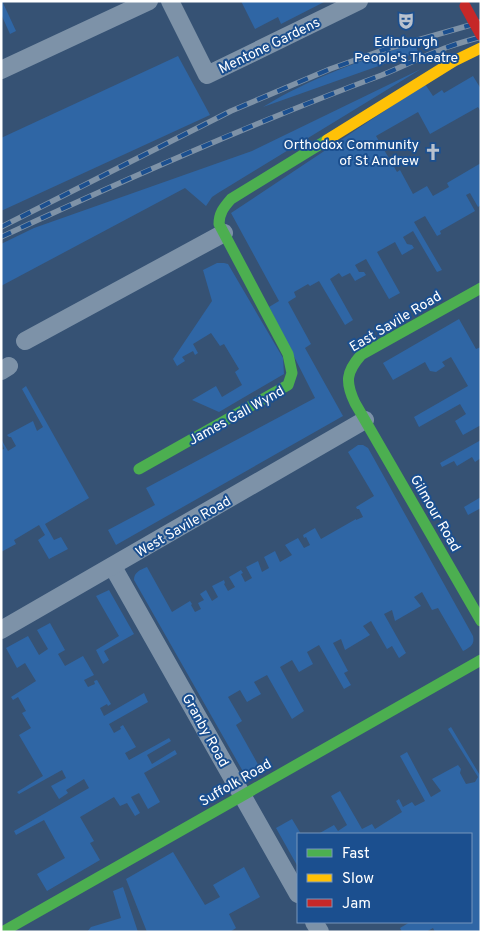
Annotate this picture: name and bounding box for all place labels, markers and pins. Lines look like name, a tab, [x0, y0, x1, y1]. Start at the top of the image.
theatre icon: Edinburgh People's Theatre	[396, 11, 416, 31]
place label: Edinburgh People's Theatre	[354, 34, 458, 67]
place label: Orthodox Community of St Andrew	[283, 137, 419, 170]
church icon: Orthodox Community of St Andrew	[423, 142, 443, 162]

